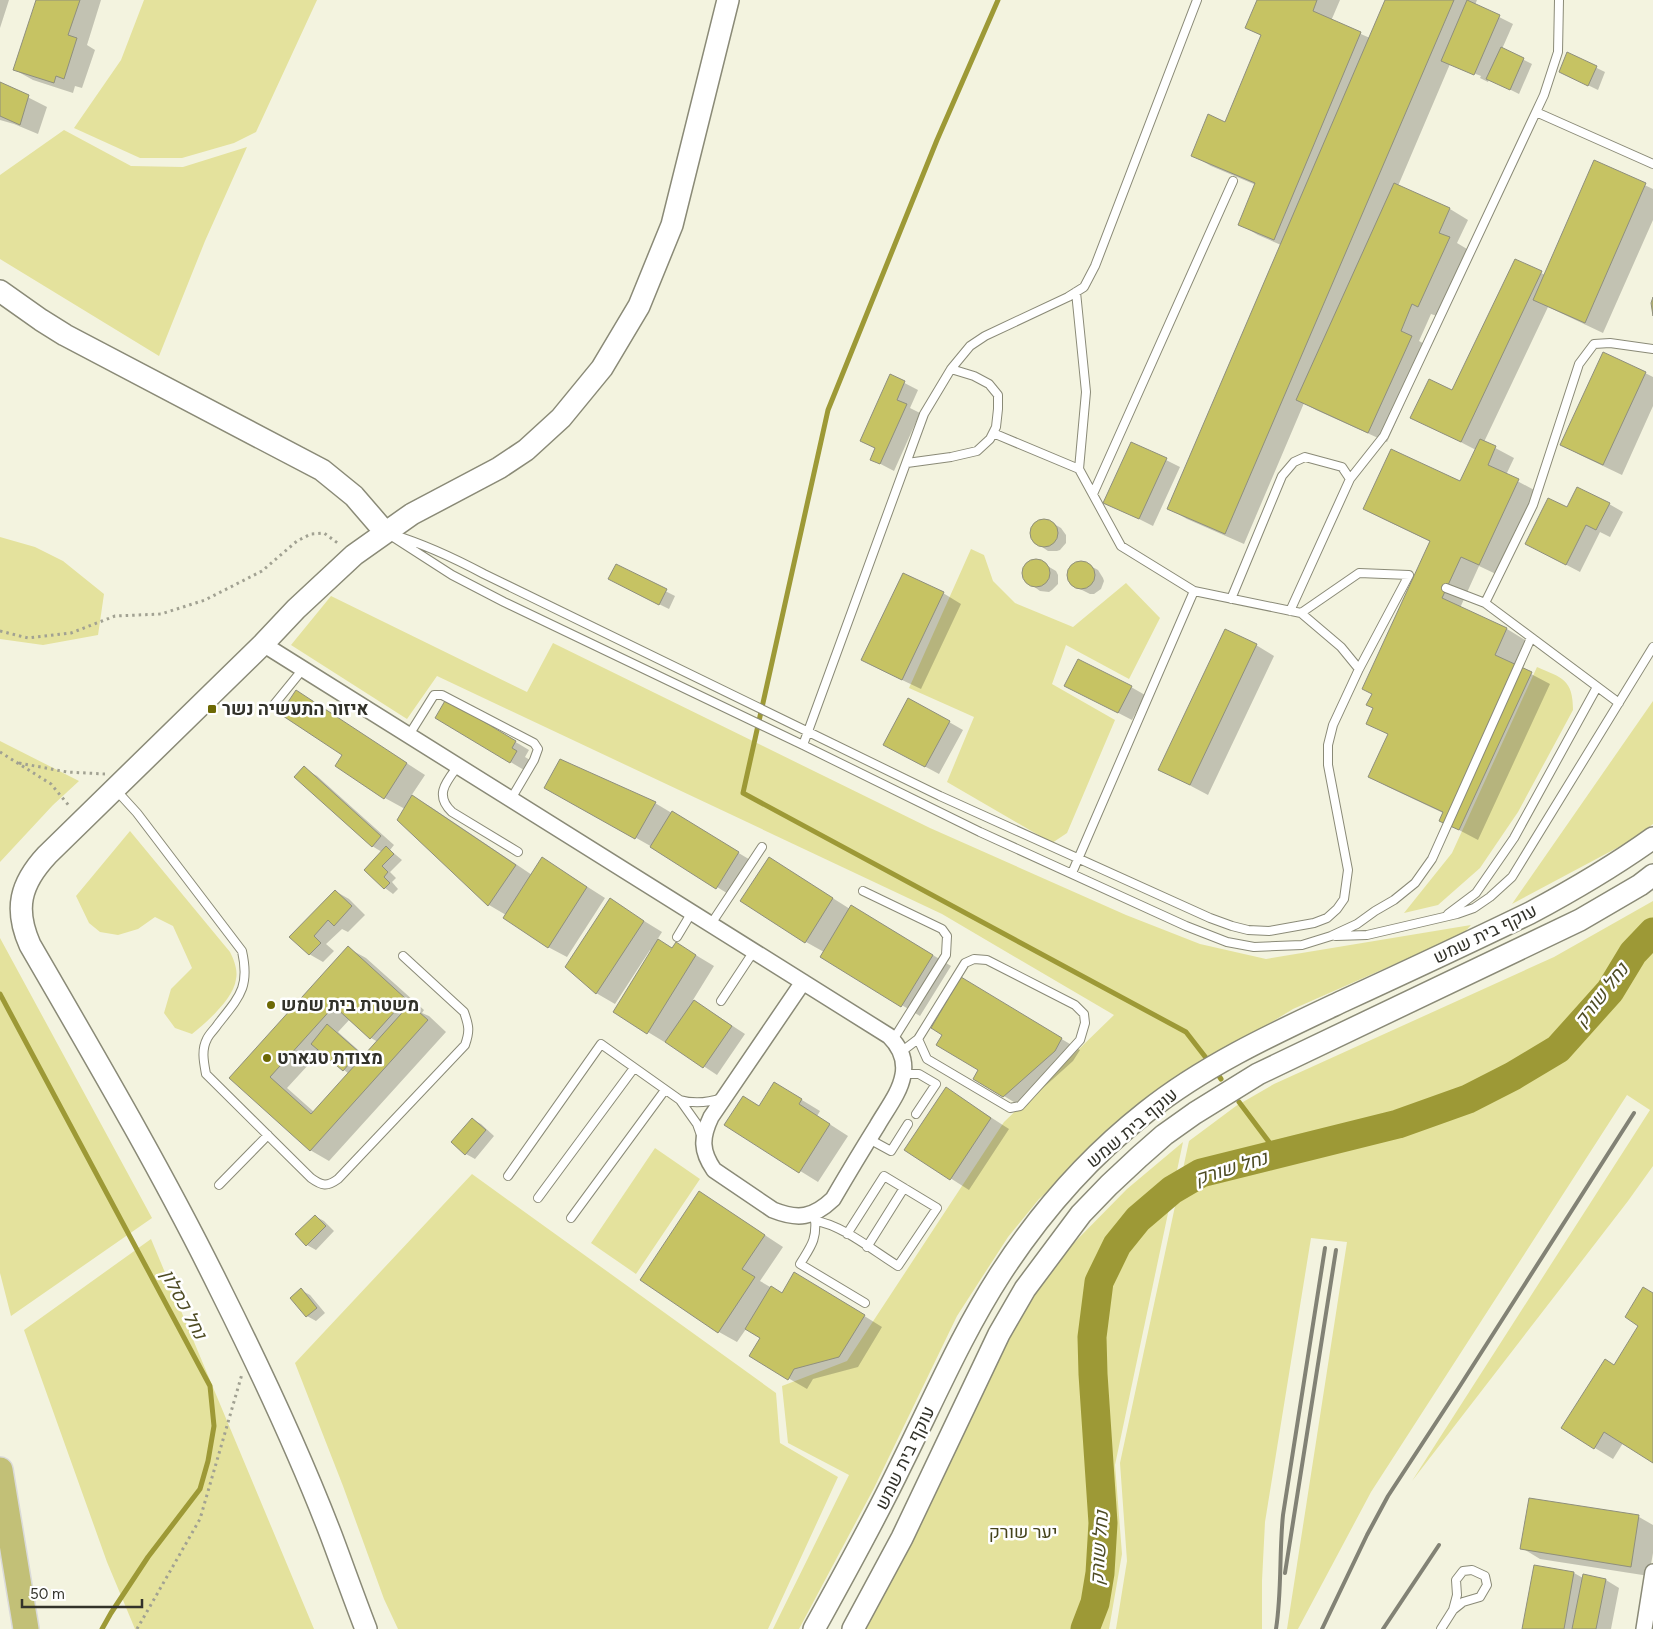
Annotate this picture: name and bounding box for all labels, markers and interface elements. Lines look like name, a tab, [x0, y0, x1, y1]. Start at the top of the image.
place label: איזור התעשיה נשר	[222, 698, 369, 720]
marker: איזור התעשיה נשר	[206, 703, 218, 715]
street label: עוקף בית שמש	[1430, 899, 1540, 969]
water label: נחל שורק	[1569, 958, 1634, 1032]
place label: משטרת בית שמש	[281, 994, 419, 1016]
marker: משטרת בית שמש	[265, 999, 277, 1011]
place label: מצודת טגארט	[277, 1047, 383, 1069]
marker: מצודת טגארט	[261, 1052, 273, 1064]
street label: עוקף בית שמש	[1082, 1083, 1182, 1173]
water label: נחל שורק	[1192, 1146, 1271, 1190]
water label: נחל כסלון	[156, 1265, 213, 1344]
street label: עוקף בית שמש	[870, 1403, 940, 1513]
water label: נחל שורק	[1085, 1509, 1113, 1586]
park label: יער שורק	[989, 1521, 1057, 1543]
scale bar	[22, 1576, 142, 1608]
text: 50 m	[30, 1585, 65, 1603]

